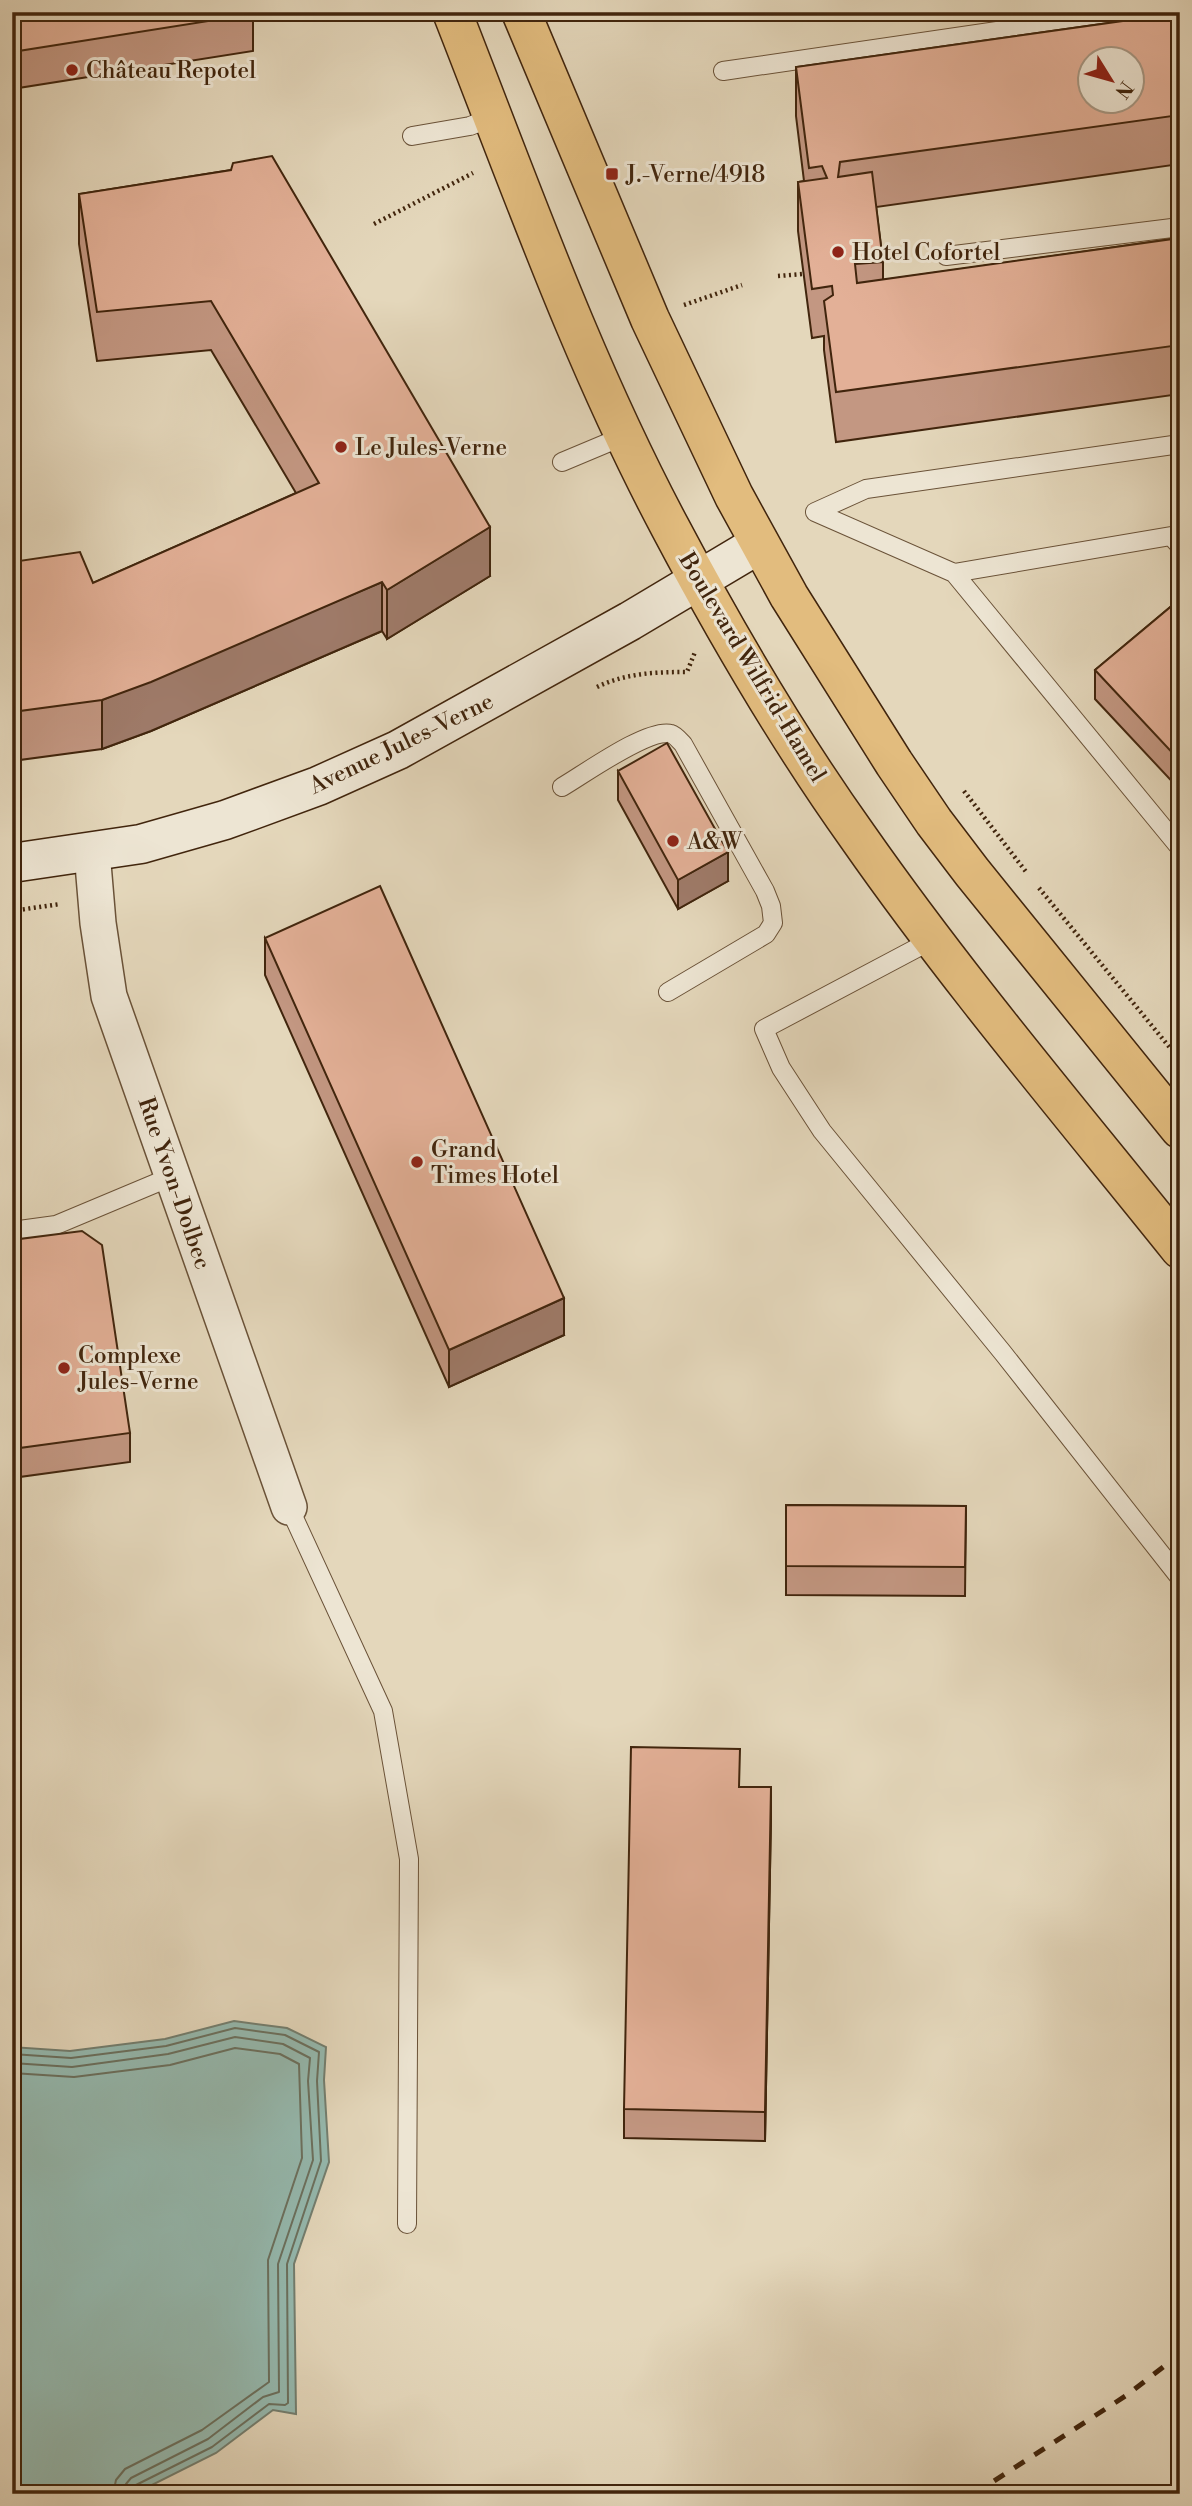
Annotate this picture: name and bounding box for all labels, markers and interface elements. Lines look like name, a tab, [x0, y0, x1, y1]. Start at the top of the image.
north arrow	[1076, 46, 1146, 116]
place label: Château Repotel	[86, 57, 256, 85]
marker: Château Repotel	[64, 62, 80, 78]
text: N	[1110, 76, 1138, 103]
place label: J.-Verne/4918	[625, 161, 765, 189]
marker: J.-Verne/4918	[604, 166, 620, 182]
place label: Hotel Cofortel	[852, 239, 1001, 267]
marker: Hotel Cofortel	[830, 244, 846, 260]
place label: Le Jules-Verne	[355, 434, 507, 462]
marker: Le Jules-Verne	[333, 439, 349, 455]
street label: Boulevard Wilfrid-Hamel	[672, 547, 832, 787]
street label: Avenue Jules-Verne	[304, 687, 498, 801]
place label: A&W	[686, 828, 743, 856]
marker: A&W	[665, 833, 681, 849]
street label: Rue Yvon-Dolbec	[132, 1094, 217, 1273]
place label: Grand Times Hotel	[431, 1136, 559, 1190]
marker: Grand Times Hotel	[409, 1154, 425, 1170]
place label: Complexe Jules-Verne	[77, 1342, 199, 1396]
marker: Complexe Jules-Verne	[56, 1360, 72, 1376]

